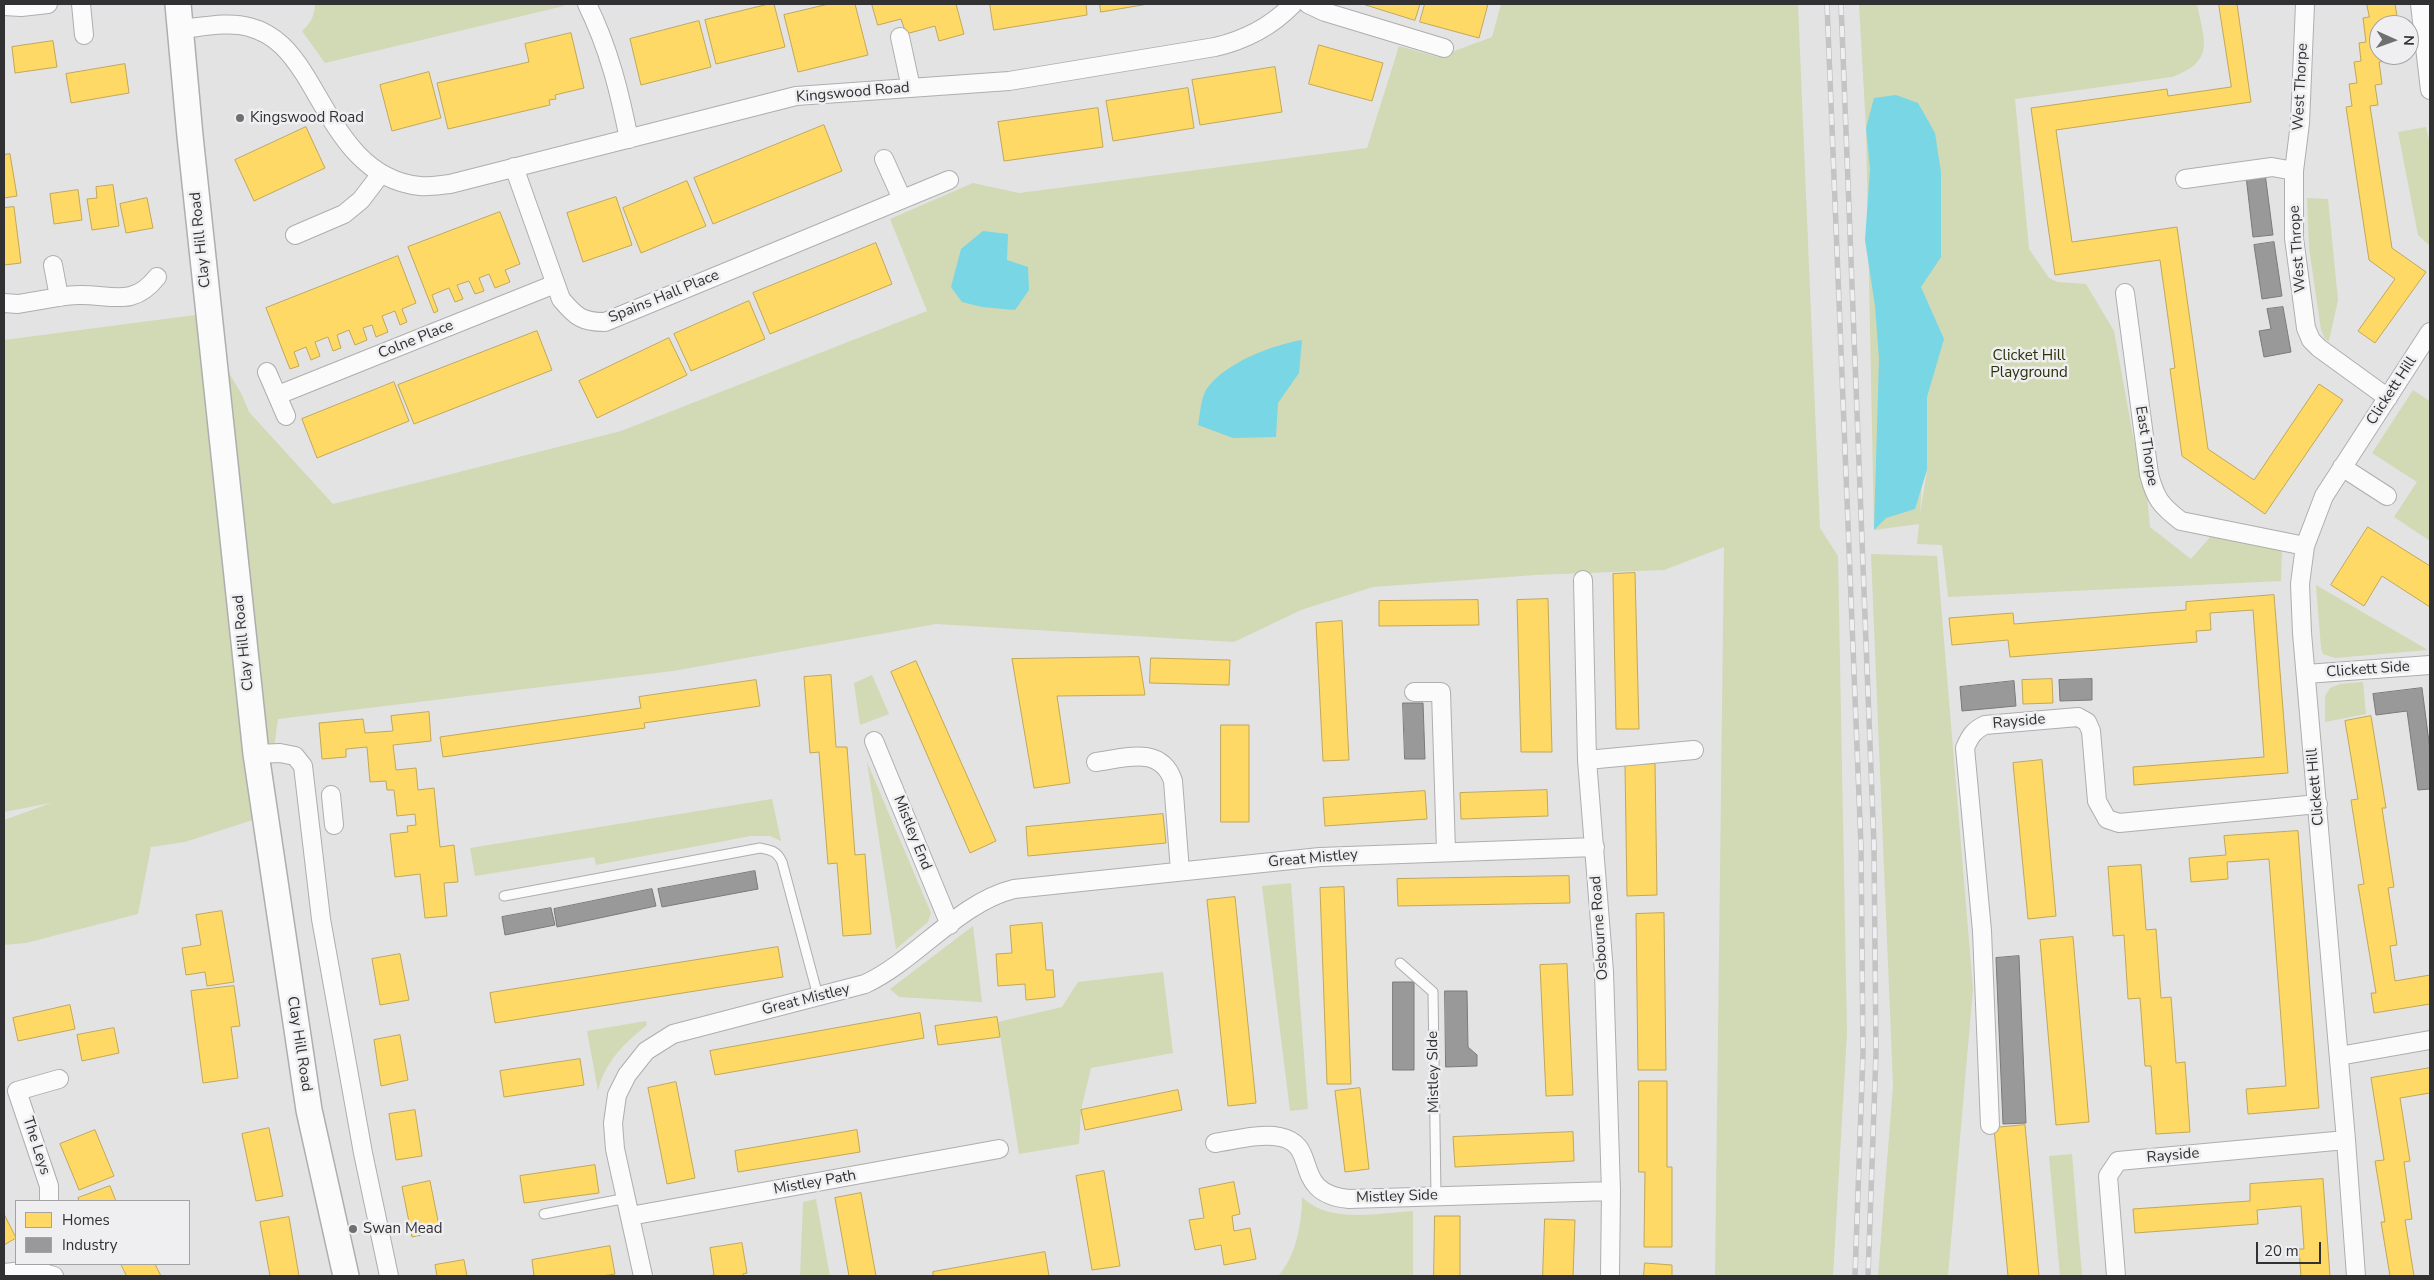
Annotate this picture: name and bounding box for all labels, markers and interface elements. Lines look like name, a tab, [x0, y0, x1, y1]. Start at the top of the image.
north arrow	[2369, 15, 2419, 65]
text: N	[2399, 35, 2418, 46]
street label: West Thorpe	[2290, 43, 2312, 131]
street label: Kingswood Road	[795, 79, 911, 107]
place label: Kingswood Road	[250, 109, 364, 127]
marker: Kingswood Road	[234, 112, 246, 124]
street label: Clay Hill Road	[187, 191, 215, 289]
street label: West Thrope	[2286, 205, 2310, 293]
street label: Spains Hall Place	[606, 267, 722, 327]
street label: Colne Place	[376, 317, 456, 363]
park label: Clicket Hill Playground	[1990, 347, 2068, 382]
street label: Clickett Hill	[2363, 353, 2421, 429]
street label: East Thorpe	[2131, 405, 2161, 487]
street label: Clay Hill Road	[230, 594, 258, 692]
street label: Clickett Side	[2326, 658, 2410, 682]
street label: Rayside	[1992, 711, 2046, 733]
street label: Clickett Hill	[2304, 747, 2328, 827]
street label: Mistley End	[889, 793, 935, 873]
street label: Great Mistley	[1267, 846, 1359, 872]
street label: Osbourne Road	[1587, 875, 1613, 981]
street label: Great Mistley	[760, 980, 852, 1020]
street label: Clay Hill Road	[283, 995, 315, 1093]
street label: Mistley SIde	[1424, 1031, 1444, 1113]
street label: The Leys	[18, 1115, 54, 1177]
street label: Rayside	[2146, 1145, 2200, 1167]
street label: Mistley Path	[772, 1167, 858, 1199]
street label: Mistley Side	[1356, 1187, 1438, 1207]
legend	[15, 1200, 190, 1265]
text: Homes	[62, 1210, 110, 1230]
place label: Swan Mead	[363, 1220, 442, 1238]
marker: Swan Mead	[347, 1223, 359, 1235]
scale bar	[2259, 1232, 2324, 1264]
text: Industry	[62, 1235, 117, 1255]
text: 20 m	[2264, 1241, 2299, 1261]

